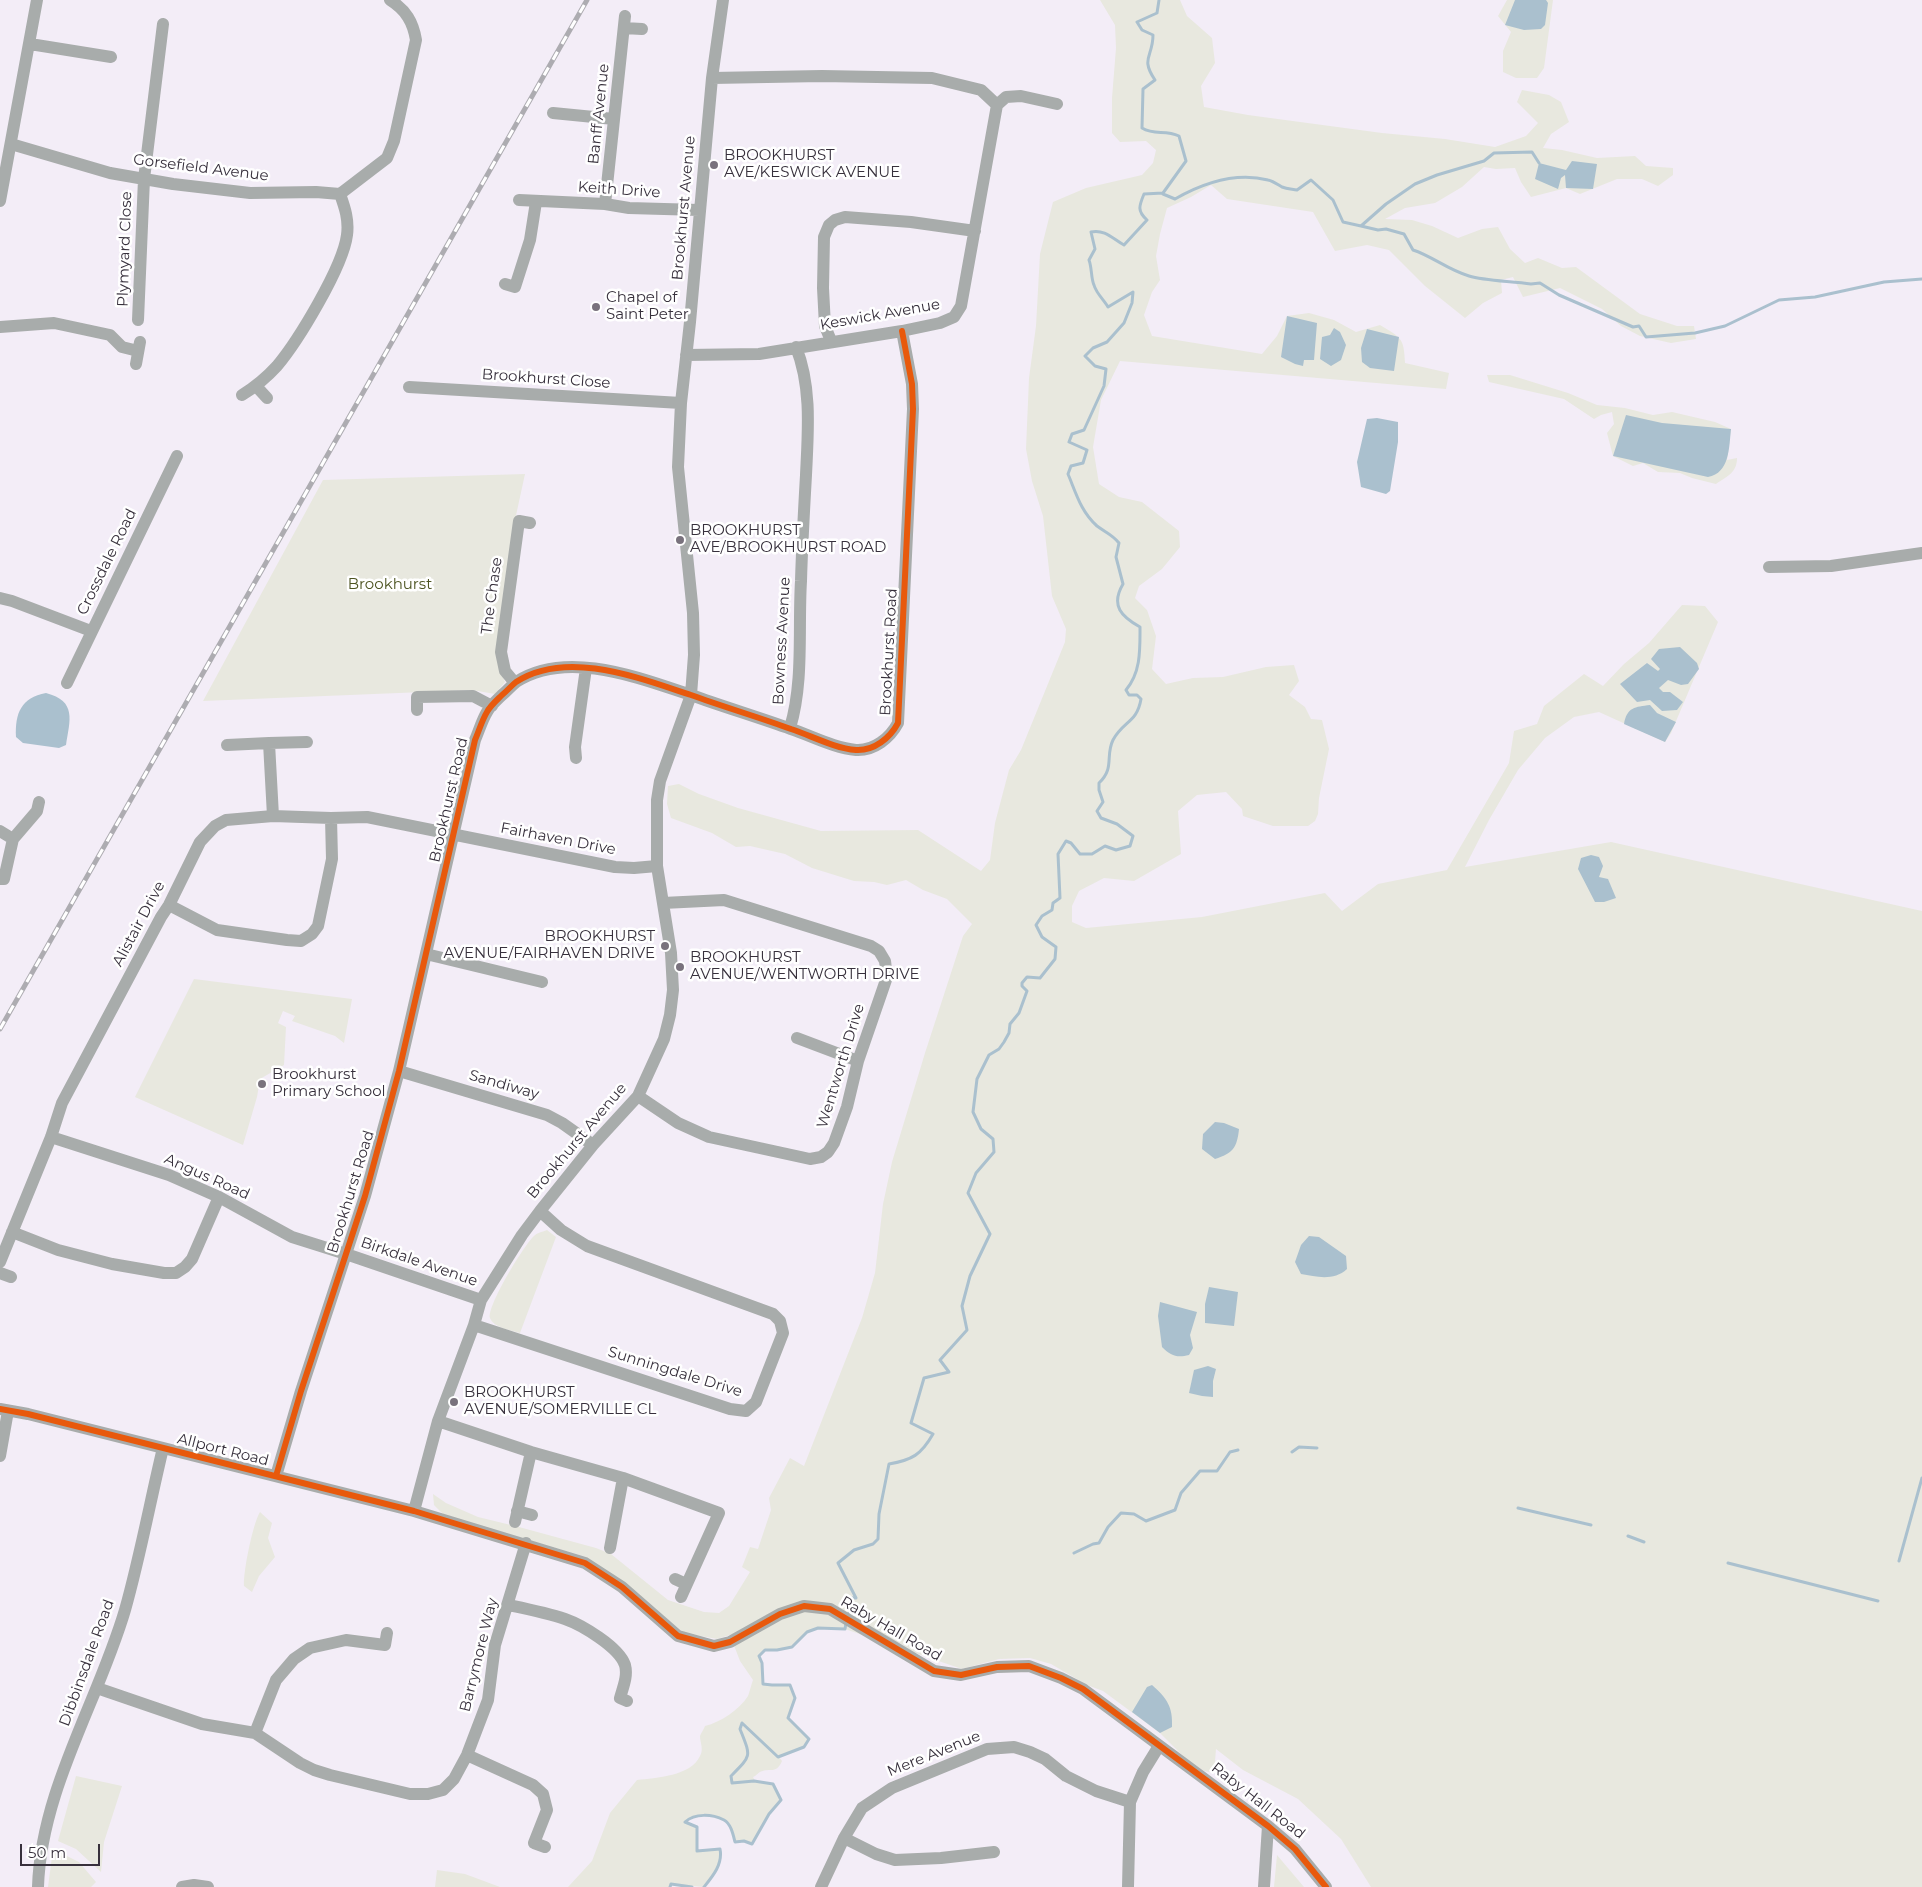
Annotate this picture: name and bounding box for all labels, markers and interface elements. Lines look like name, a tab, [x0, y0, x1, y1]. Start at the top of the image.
street label: Banff Avenue	[585, 63, 613, 165]
street label: Brookhurst Avenue	[669, 135, 699, 281]
place label: BROOKHURST AVE/KESWICK AVENUE	[724, 147, 900, 182]
street label: Gorsefield Avenue	[132, 151, 270, 185]
marker: BROOKHURST AVE/KESWICK AVENUE	[708, 159, 720, 171]
street label: Keith Drive	[577, 178, 661, 202]
street label: Plymyard Close	[114, 191, 136, 307]
place label: Chapel of Saint Peter	[606, 289, 689, 324]
street label: Keswick Avenue	[819, 296, 941, 334]
marker: Chapel of Saint Peter	[590, 301, 602, 313]
street label: Brookhurst Close	[481, 366, 611, 392]
street label: Crossdale Road	[74, 506, 140, 618]
place label: BROOKHURST AVE/BROOKHURST ROAD	[690, 522, 886, 557]
marker: BROOKHURST AVE/BROOKHURST ROAD	[674, 534, 686, 546]
street label: The Chase	[478, 556, 506, 636]
park label: Brookhurst	[348, 576, 432, 594]
street label: Bowness Avenue	[770, 577, 794, 705]
street label: Brookhurst Road	[877, 588, 901, 716]
street label: Brookhurst Road	[426, 736, 472, 864]
street label: Fairhaven Drive	[499, 819, 617, 859]
street label: Alistair Drive	[109, 878, 169, 970]
place label: BROOKHURST AVENUE/FAIRHAVEN DRIVE	[444, 928, 655, 963]
marker: BROOKHURST AVENUE/FAIRHAVEN DRIVE	[659, 940, 671, 952]
place label: BROOKHURST AVENUE/WENTWORTH DRIVE	[690, 949, 919, 984]
marker: BROOKHURST AVENUE/WENTWORTH DRIVE	[674, 961, 686, 973]
street label: Wentworth Drive	[814, 1002, 868, 1130]
place label: Brookhurst Primary School	[272, 1066, 386, 1101]
street label: Sandiway	[467, 1066, 541, 1104]
marker: Brookhurst Primary School	[256, 1078, 268, 1090]
street label: Brookhurst Avenue	[523, 1080, 631, 1202]
street label: Brookhurst Road	[324, 1128, 378, 1256]
street label: Angus Road	[161, 1150, 253, 1204]
street label: Birkdale Avenue	[358, 1234, 480, 1290]
street label: Sunningdale Drive	[606, 1343, 744, 1401]
place label: BROOKHURST AVENUE/SOMERVILLE CL	[464, 1384, 656, 1419]
marker: BROOKHURST AVENUE/SOMERVILLE CL	[448, 1396, 460, 1408]
street label: Allport Road	[175, 1430, 271, 1470]
street label: Raby Hall Road	[837, 1593, 945, 1665]
street label: Barrymore Way	[456, 1596, 502, 1714]
street label: Dibbinsdale Road	[56, 1597, 118, 1729]
street label: Mere Avenue	[885, 1727, 983, 1781]
street label: Raby Hall Road	[1208, 1759, 1308, 1843]
scale bar	[22, 1834, 102, 1866]
text: 50 m	[28, 1843, 66, 1862]

